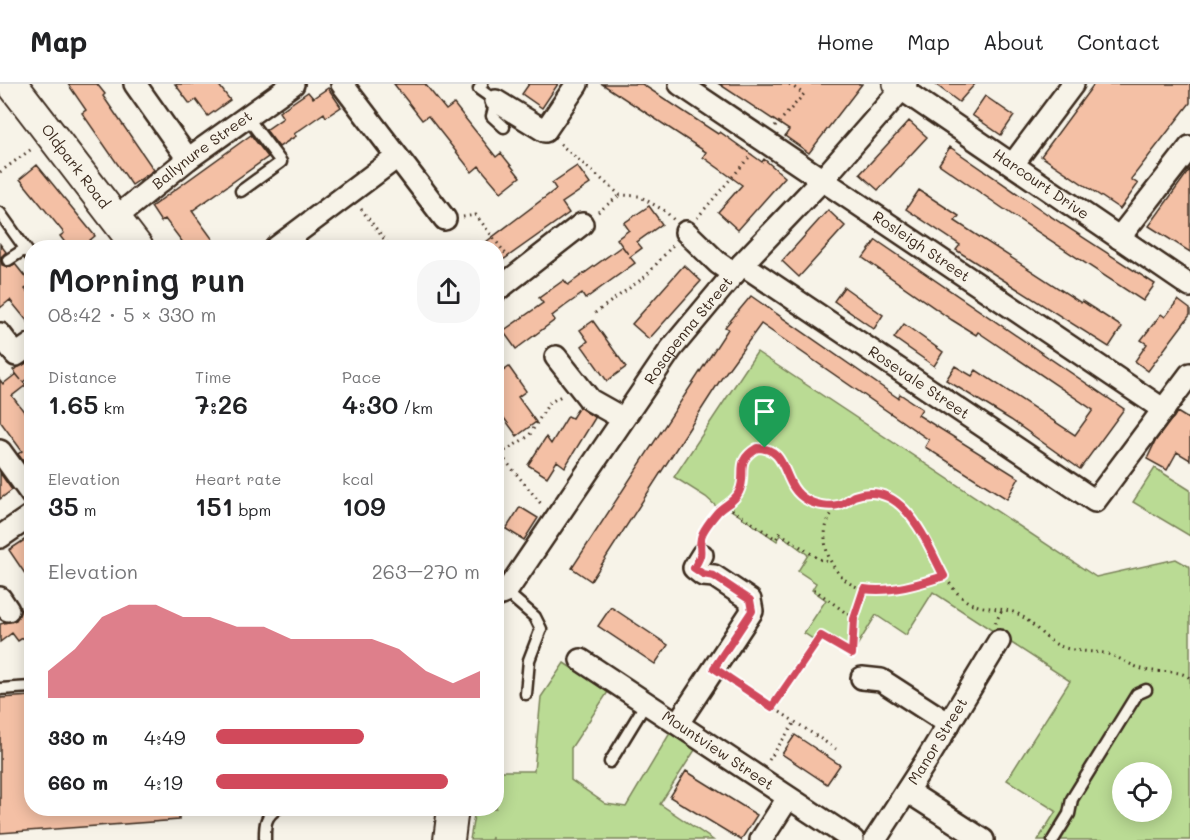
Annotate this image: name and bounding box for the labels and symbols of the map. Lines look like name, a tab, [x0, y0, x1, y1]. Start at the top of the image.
street label: Ballynure Street	[147, 105, 256, 193]
street label: Oldpark Road	[37, 120, 115, 212]
street label: Harcourt Drive	[990, 144, 1094, 223]
street label: Rosleigh Street	[869, 206, 974, 286]
street label: Rosapenna Street	[639, 272, 737, 388]
street label: Rosevale Street	[865, 341, 974, 423]
pin	[739, 386, 790, 448]
street label: Manor Street	[902, 694, 971, 788]
street label: Mountview Street	[659, 705, 778, 794]

